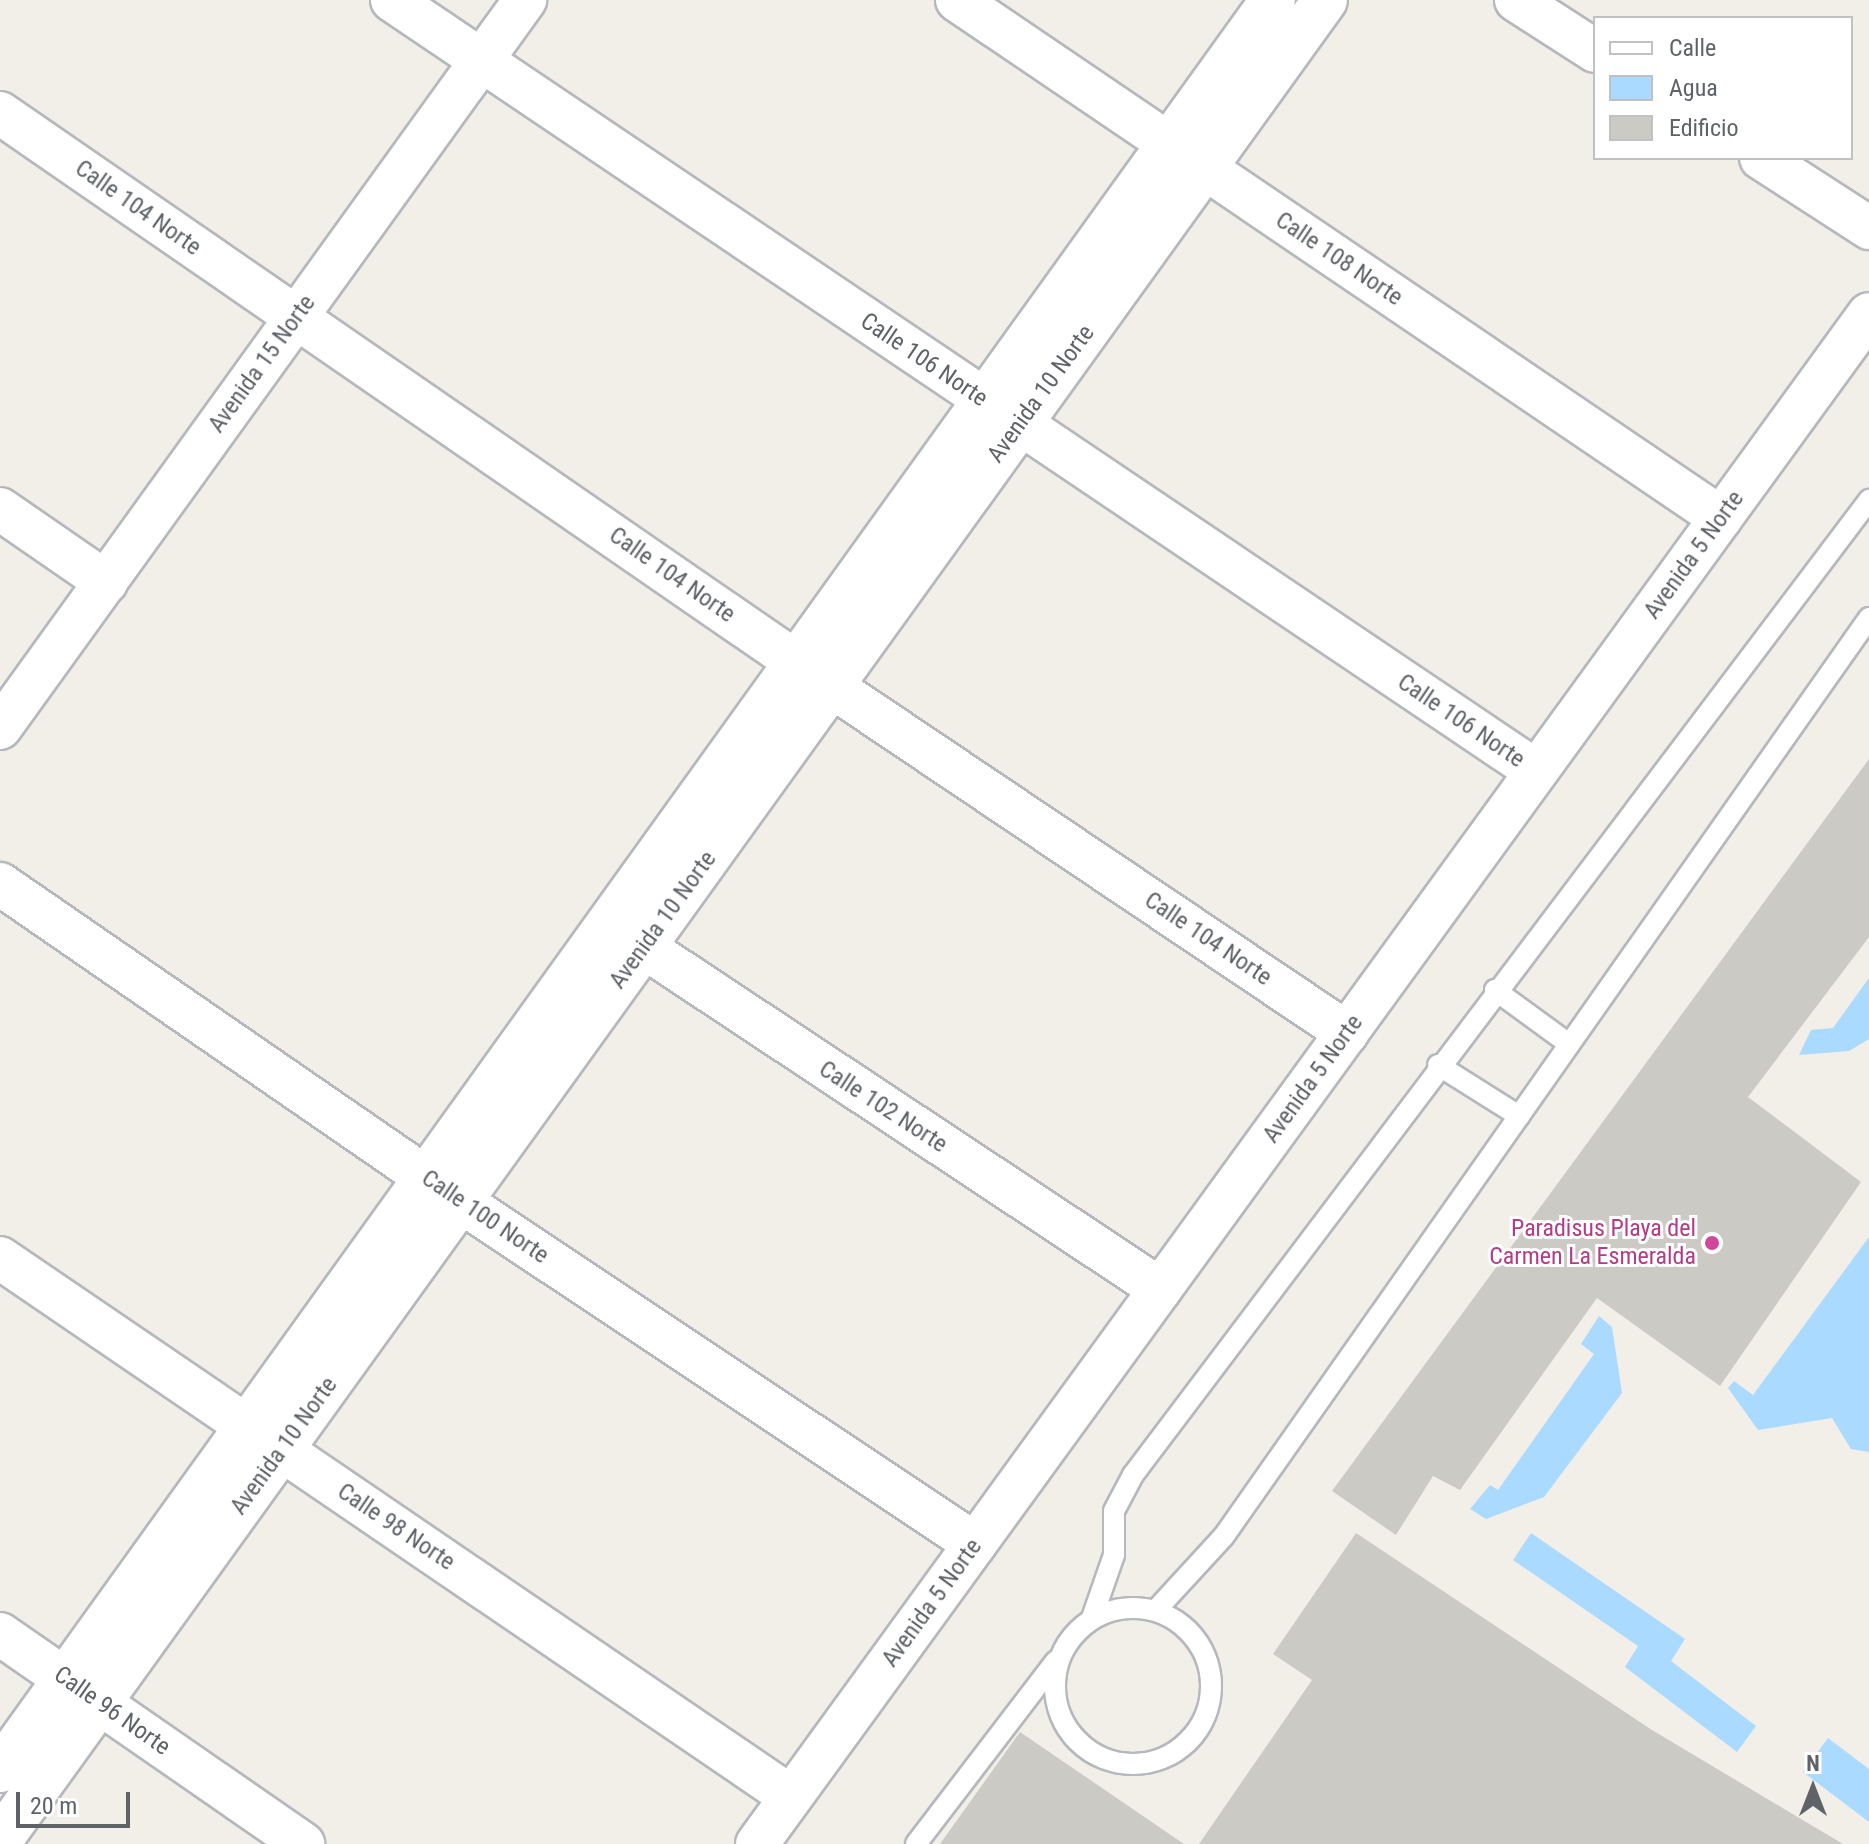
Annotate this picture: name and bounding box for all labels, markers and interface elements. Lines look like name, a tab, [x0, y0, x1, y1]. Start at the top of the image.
legend	[1593, 16, 1853, 160]
text: Calle	[1669, 34, 1716, 62]
text: Agua	[1669, 74, 1718, 102]
text: Edificio	[1669, 114, 1739, 142]
street label: Calle 104 Norte	[69, 154, 207, 262]
street label: Calle 108 Norte	[1270, 206, 1408, 312]
street label: Avenida 15 Norte	[202, 290, 322, 438]
street label: Calle 106 Norte	[855, 307, 993, 413]
street label: Avenida 10 Norte	[981, 320, 1101, 468]
street label: Avenida 5 Norte	[1638, 485, 1750, 625]
street label: Calle 104 Norte	[603, 521, 741, 629]
street label: Calle 106 Norte	[1392, 668, 1530, 774]
street label: Avenida 10 Norte	[603, 846, 723, 994]
street label: Calle 104 Norte	[1139, 886, 1277, 992]
street label: Avenida 5 Norte	[1257, 1009, 1369, 1149]
street label: Calle 102 Norte	[813, 1055, 953, 1159]
street label: Calle 100 Norte	[416, 1164, 554, 1270]
place label: Paradisus Playa del Carmen La Esmeralda	[1489, 1215, 1696, 1271]
marker: Paradisus Playa del Carmen La Esmeralda	[1703, 1234, 1721, 1252]
street label: Avenida 10 Norte	[224, 1372, 344, 1520]
street label: Calle 98 Norte	[332, 1477, 460, 1577]
street label: Avenida 5 Norte	[876, 1533, 988, 1673]
street label: Calle 96 Norte	[48, 1660, 176, 1762]
north arrow	[1773, 1748, 1853, 1828]
text: N	[1806, 1751, 1820, 1776]
scale bar	[20, 1776, 134, 1826]
text: 20 m	[30, 1792, 77, 1820]

